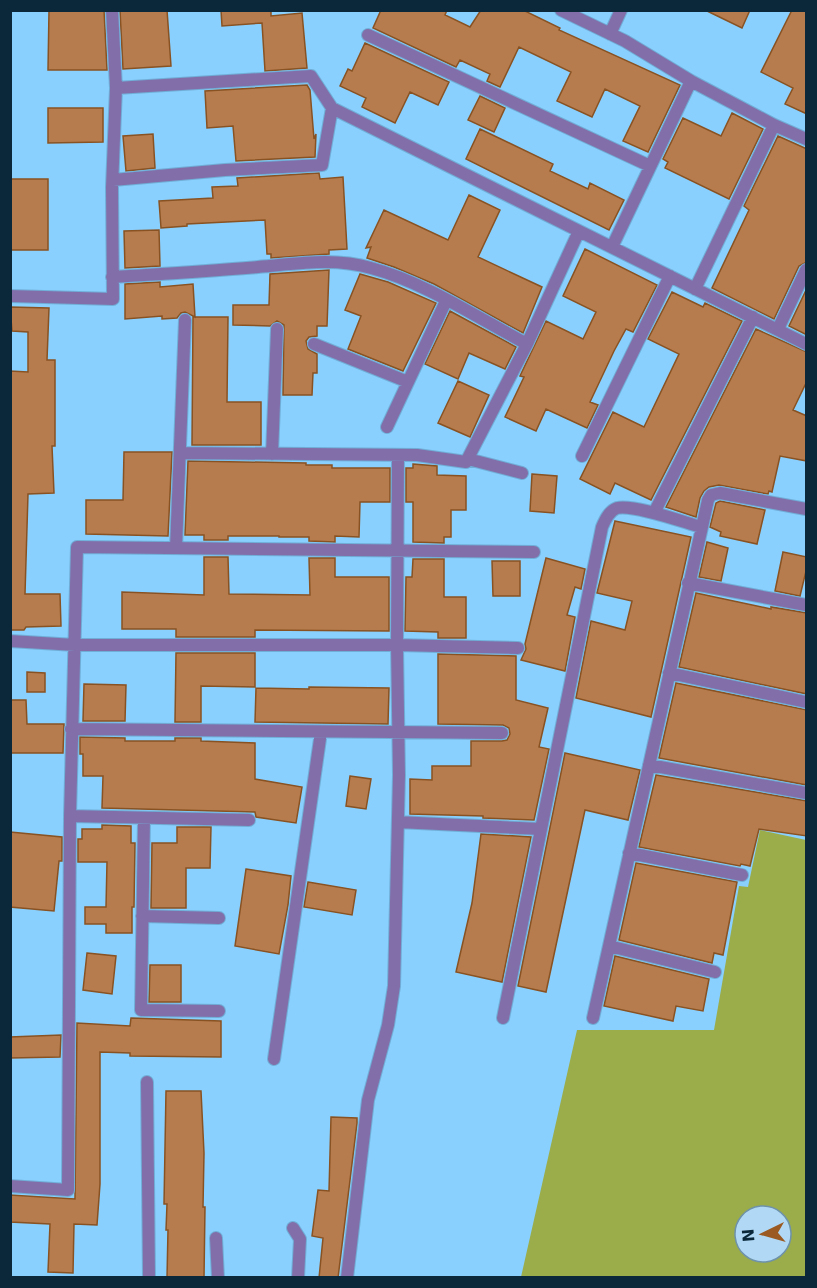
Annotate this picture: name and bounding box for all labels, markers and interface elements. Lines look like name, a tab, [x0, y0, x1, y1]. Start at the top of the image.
north arrow	[733, 1204, 793, 1264]
text: N	[739, 1228, 759, 1243]

